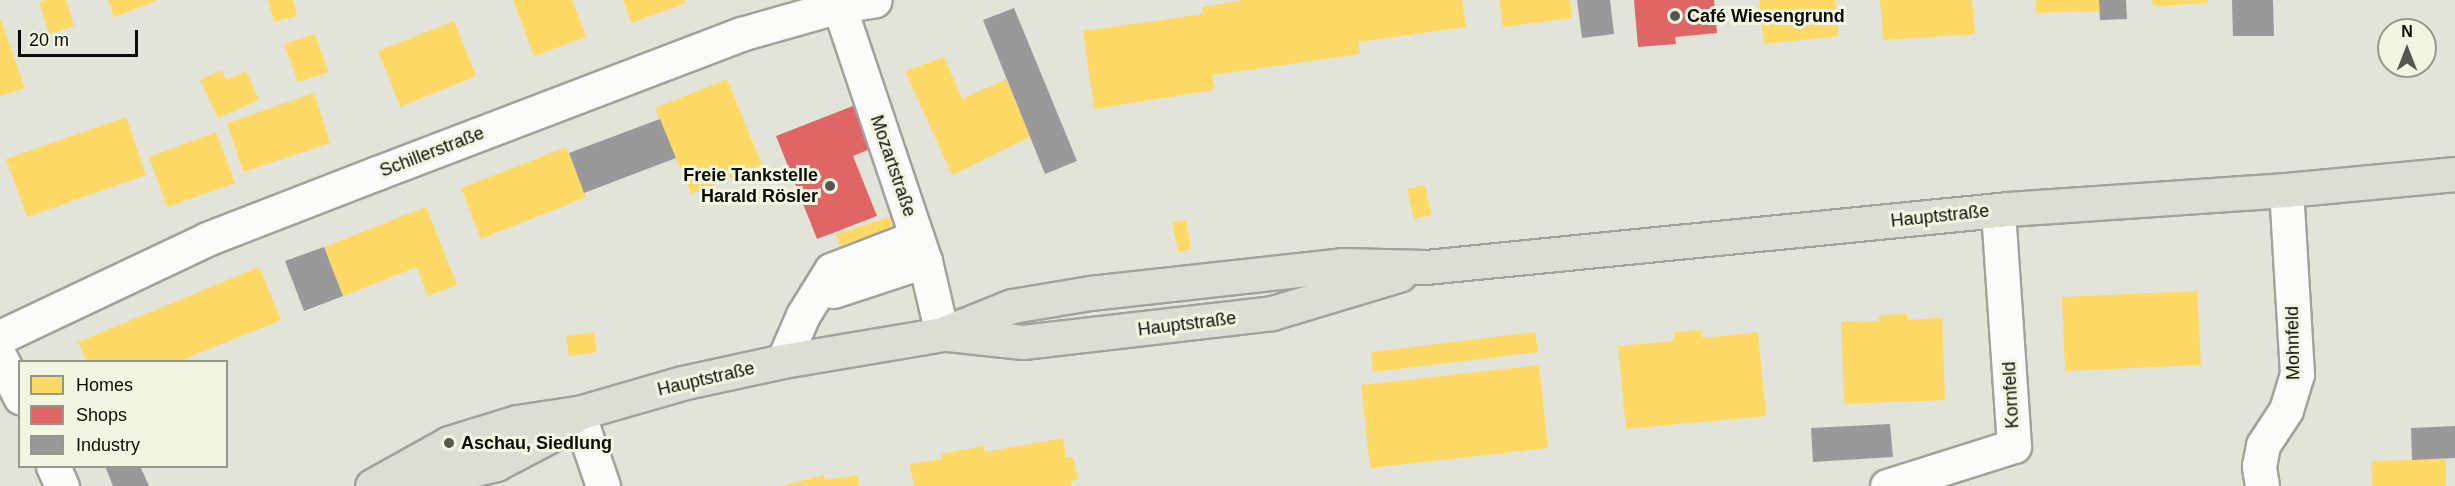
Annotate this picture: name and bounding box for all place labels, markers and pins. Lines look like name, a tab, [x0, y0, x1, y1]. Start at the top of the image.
place label: Café Wiesengrund	[1687, 5, 1845, 27]
marker: Café Wiesengrund	[1668, 9, 1682, 23]
place label: Freie Tankstelle Harald Rösler	[683, 165, 818, 207]
marker: Freie Tankstelle Harald Rösler	[823, 179, 837, 193]
place label: Aschau, Siedlung	[461, 432, 612, 454]
marker: Aschau, Siedlung	[442, 436, 456, 450]

